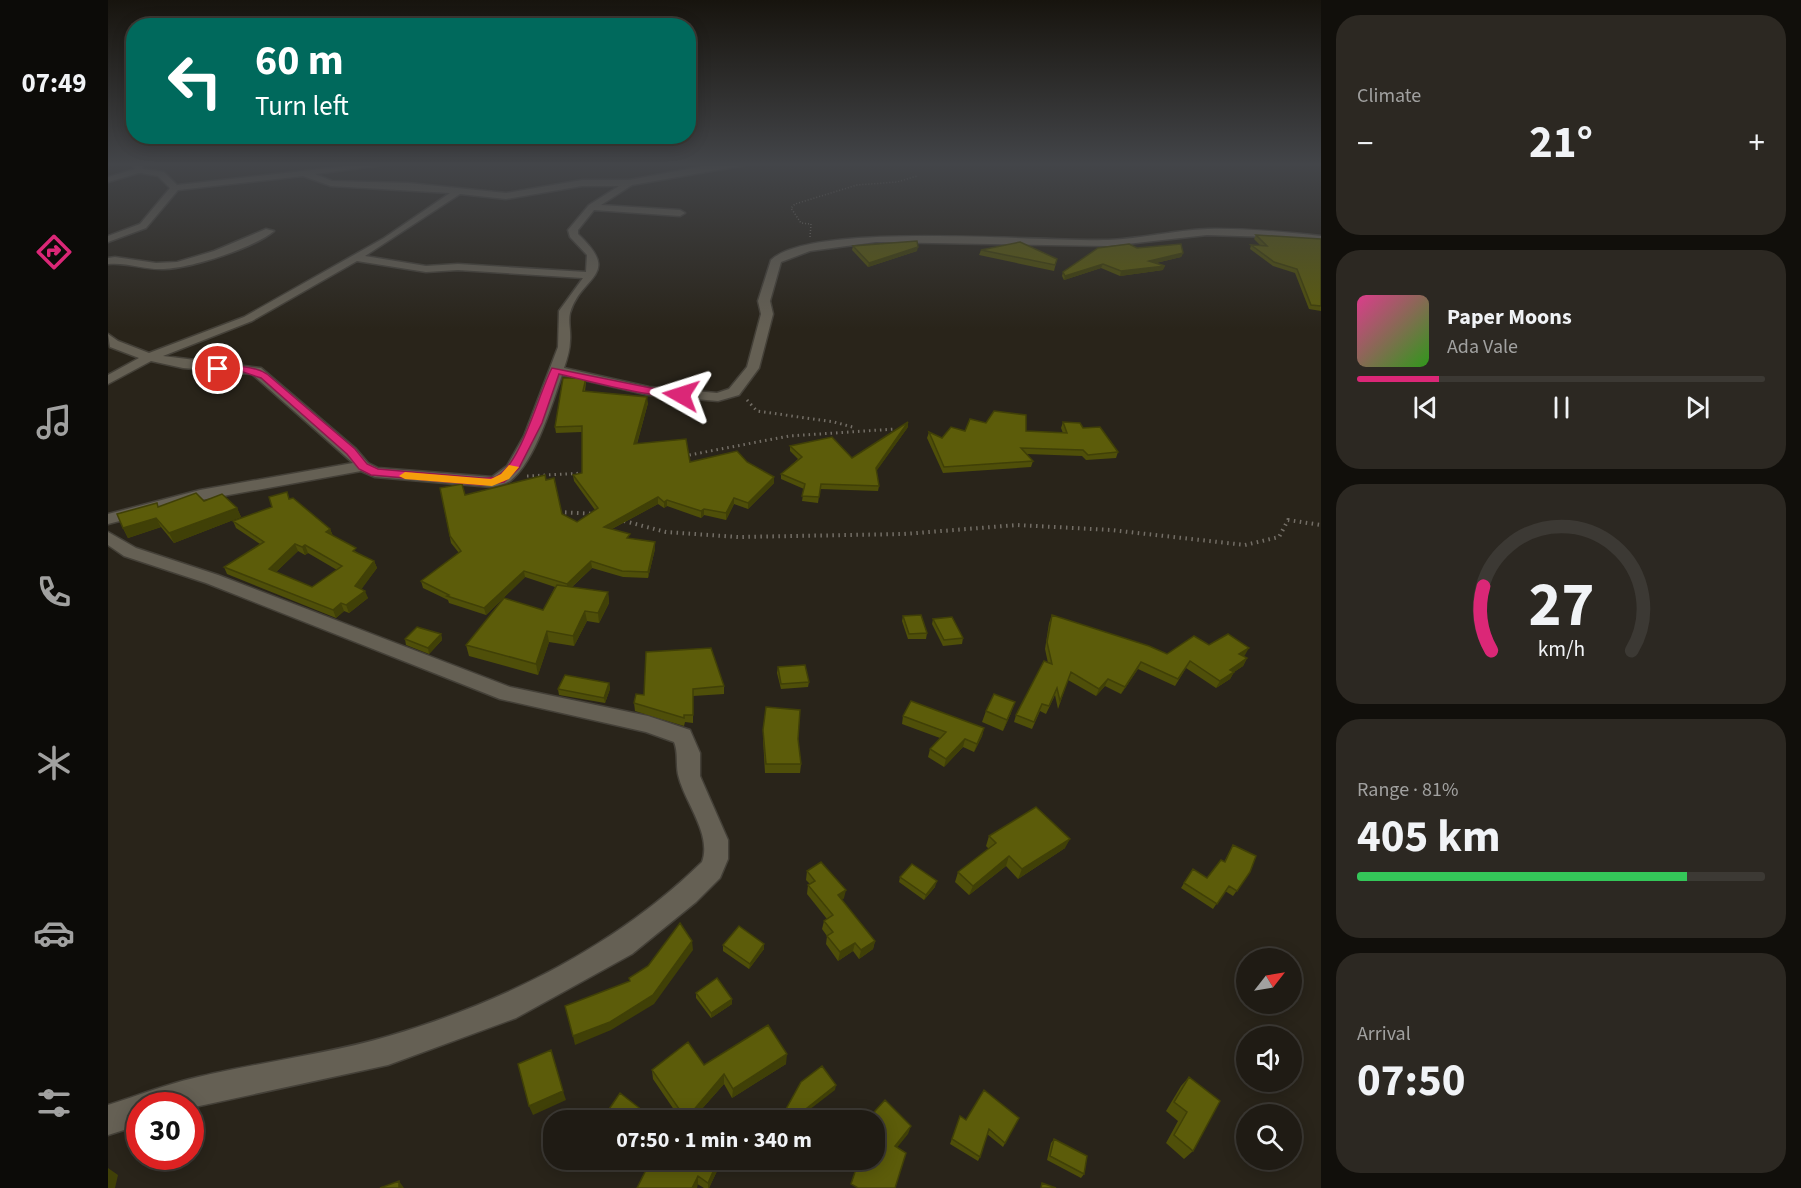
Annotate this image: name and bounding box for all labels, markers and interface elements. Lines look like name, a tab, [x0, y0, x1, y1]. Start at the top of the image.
text: 60 m	[255, 31, 344, 91]
icon: left	[156, 42, 234, 120]
text: 07:49	[21, 64, 87, 103]
text: Climate	[1357, 82, 1421, 110]
text: Turn left	[255, 87, 349, 126]
text: 21°	[1529, 111, 1593, 175]
text: −	[1357, 120, 1373, 167]
text: +	[1749, 120, 1765, 167]
icon: directions	[33, 231, 75, 273]
text: Paper Moons	[1447, 301, 1572, 333]
text: Ada Vale	[1447, 333, 1518, 361]
pin	[192, 343, 243, 394]
icon: arrive	[201, 352, 234, 385]
position arrow	[649, 363, 713, 427]
icon: previous	[1409, 391, 1442, 424]
icon: pause	[1545, 391, 1578, 424]
icon: next	[1681, 391, 1714, 424]
icon: music	[33, 401, 75, 443]
text: 27	[1528, 561, 1594, 650]
icon: phone	[33, 571, 75, 613]
text: km/h	[1537, 634, 1585, 665]
icon: climate	[33, 742, 75, 784]
text: Range · 81%	[1357, 776, 1458, 804]
text: 405 km	[1357, 805, 1501, 869]
icon: car	[33, 912, 75, 954]
north arrow	[1236, 948, 1302, 1014]
map controls	[1236, 948, 1302, 1170]
text: Arrival	[1357, 1020, 1411, 1048]
button: sound	[1236, 1026, 1302, 1092]
text: 07:50	[1357, 1049, 1466, 1113]
icon: filters	[33, 1082, 75, 1124]
speed limit sign: 30	[126, 1092, 204, 1170]
button: search	[1236, 1104, 1302, 1170]
text: 07:50 · 1 min · 340 m	[616, 1124, 812, 1156]

